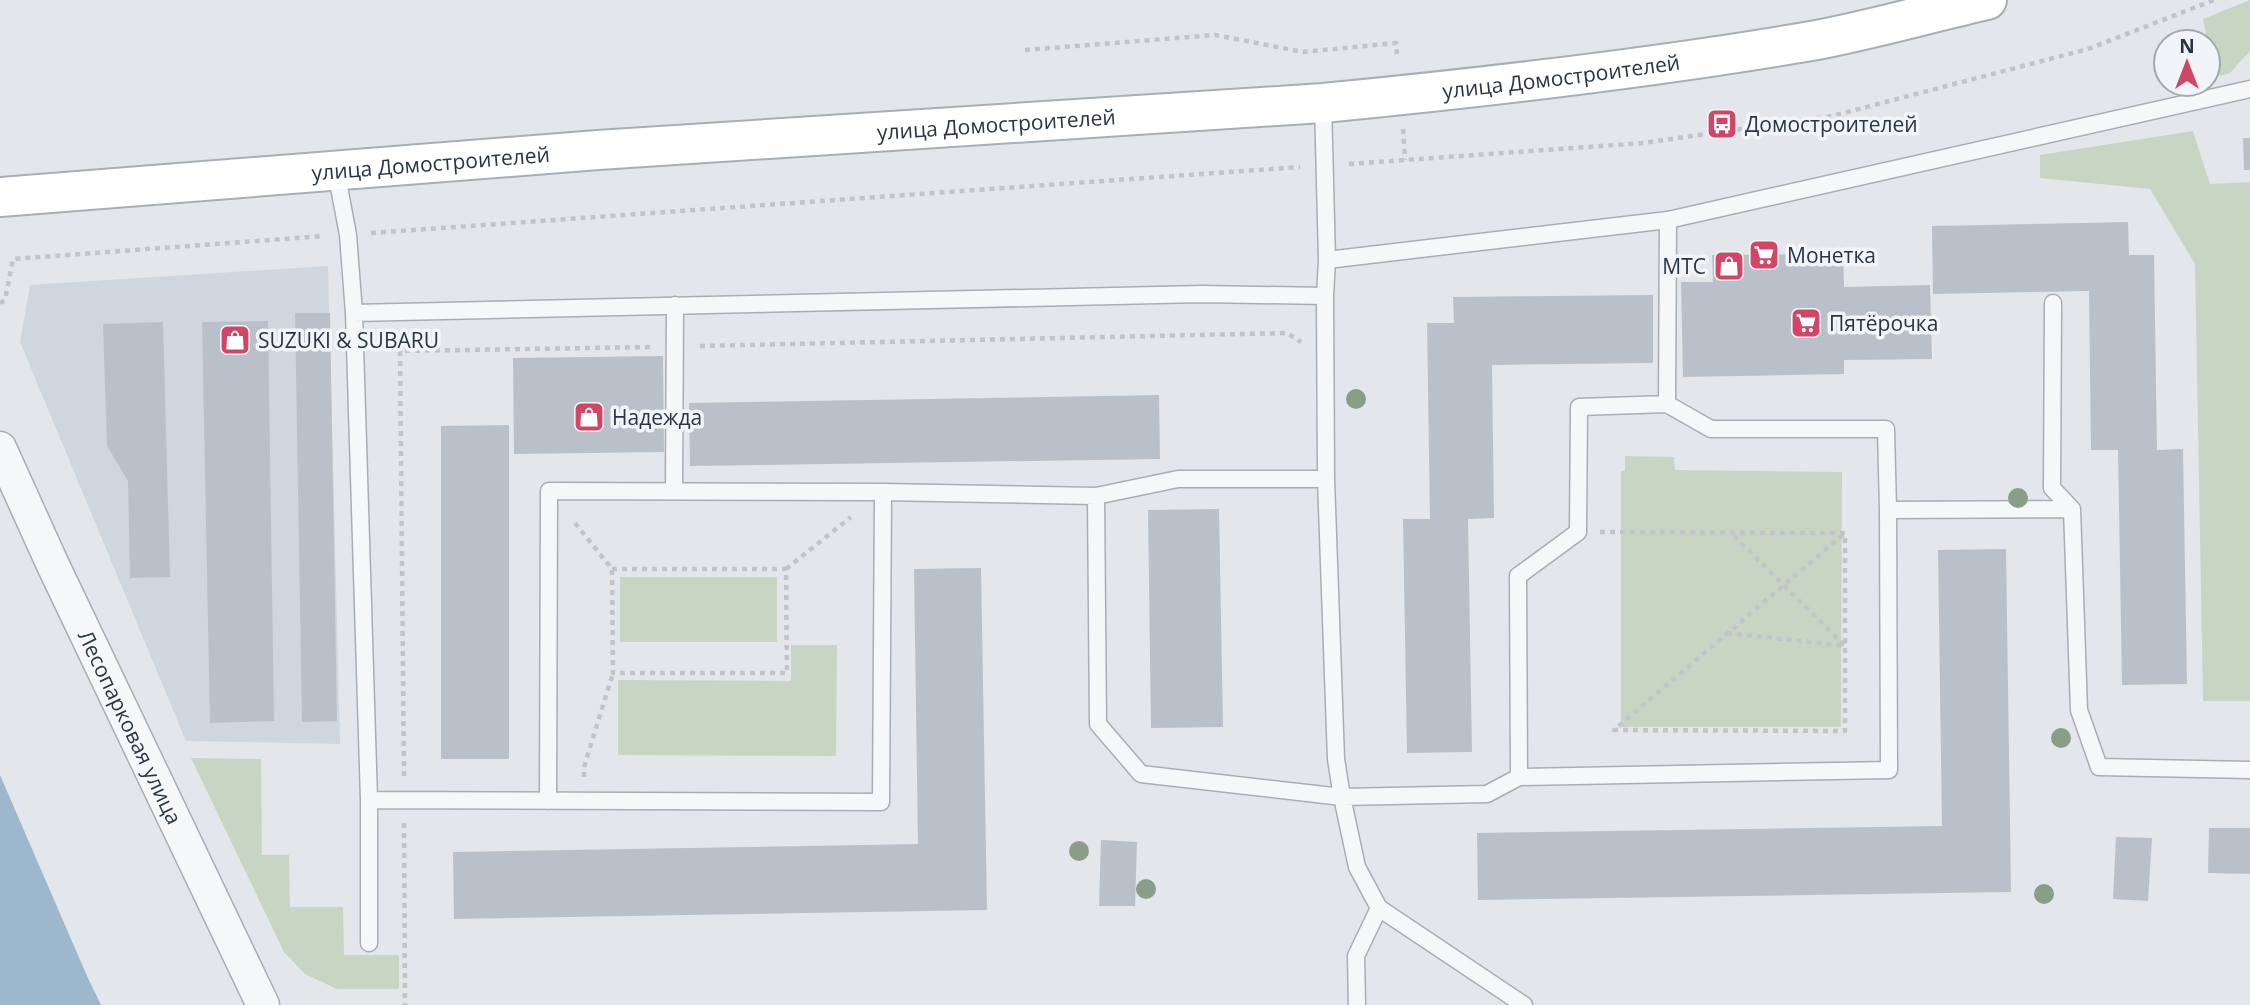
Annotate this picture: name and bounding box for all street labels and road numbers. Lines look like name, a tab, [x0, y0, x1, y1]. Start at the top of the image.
street label: улица Домостроителей	[1441, 48, 1682, 105]
street label: улица Домостроителей	[876, 102, 1116, 146]
street label: улица Домостроителей	[310, 140, 551, 186]
street label: Лесопарковая улица	[72, 625, 189, 829]

